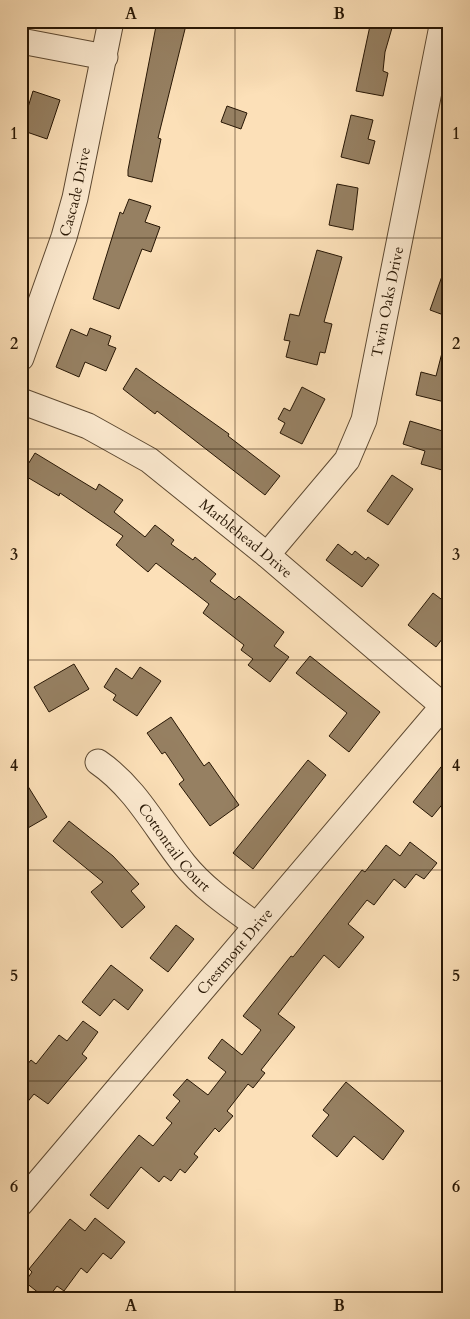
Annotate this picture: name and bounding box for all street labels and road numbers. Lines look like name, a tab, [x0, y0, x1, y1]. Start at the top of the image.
street label: Cascade Drive	[55, 145, 95, 239]
street label: Twin Oaks Drive	[367, 245, 408, 359]
street label: Marblehead Drive	[195, 494, 297, 583]
street label: Cottontail Court	[133, 799, 215, 896]
street label: Crestmont Drive	[192, 904, 277, 999]

